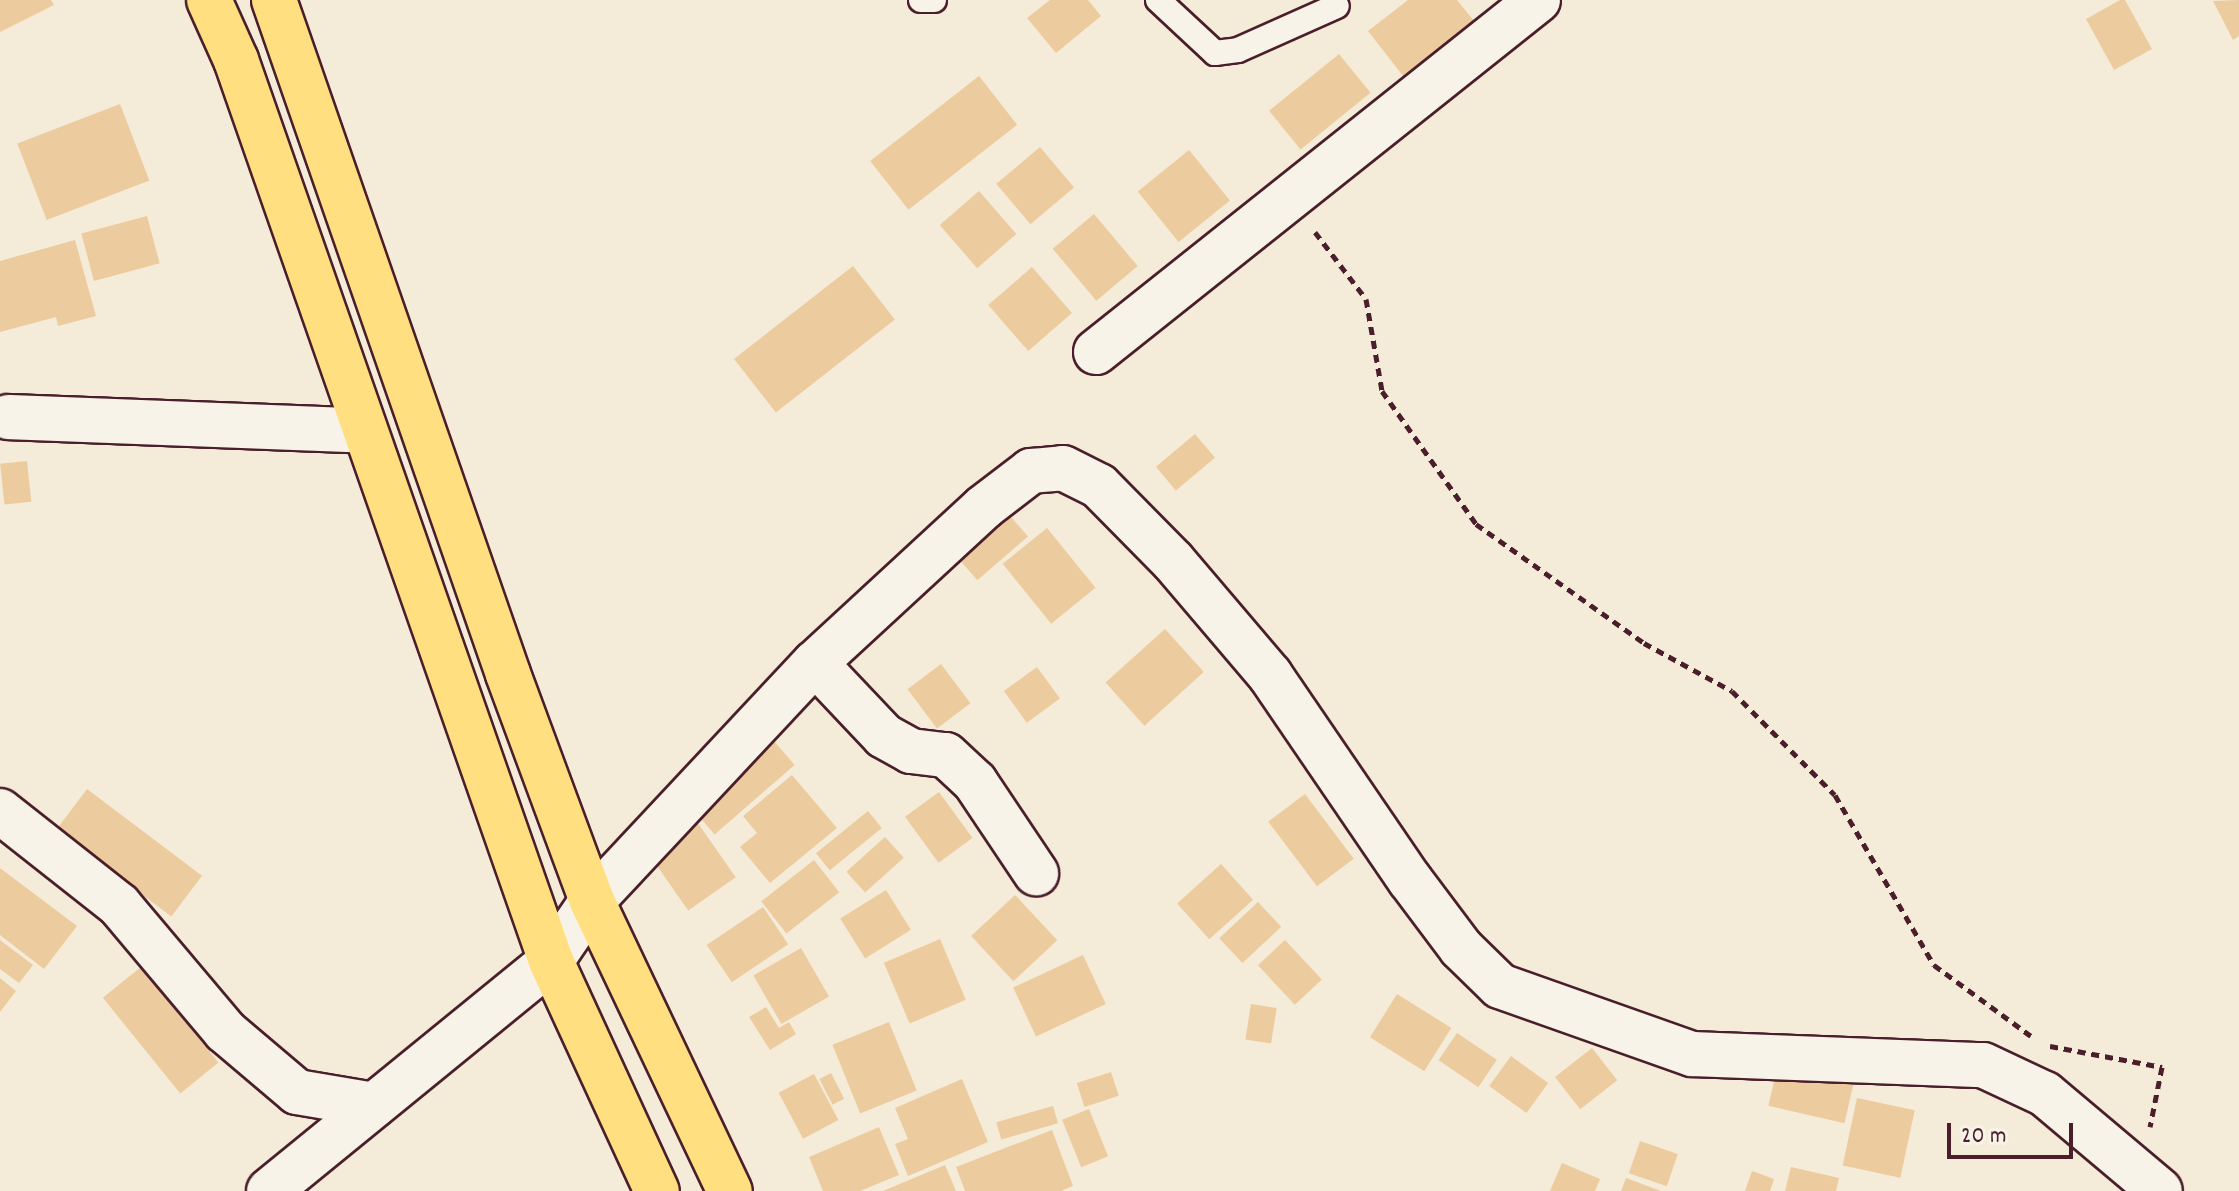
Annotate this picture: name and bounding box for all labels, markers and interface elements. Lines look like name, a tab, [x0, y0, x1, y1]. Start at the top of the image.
scale bar	[1951, 1107, 2077, 1157]
text: 20 m	[1961, 1120, 2007, 1154]

